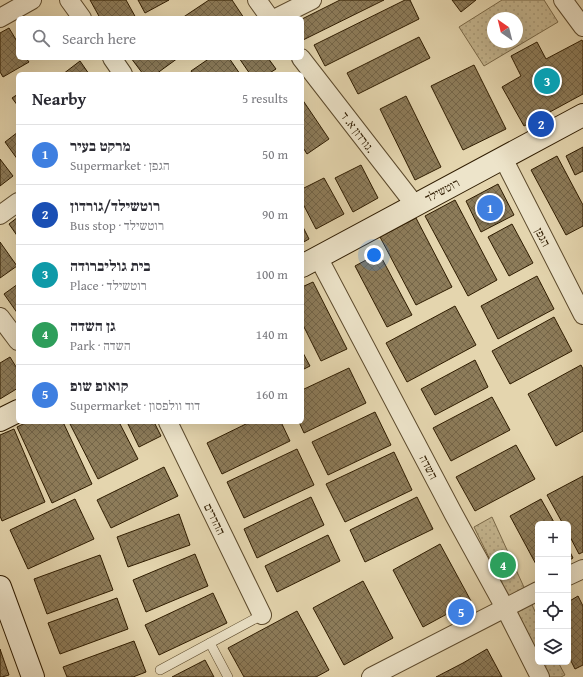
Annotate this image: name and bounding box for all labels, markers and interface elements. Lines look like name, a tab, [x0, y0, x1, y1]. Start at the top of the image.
north arrow	[487, 12, 523, 48]
search box	[16, 16, 304, 60]
icon: search	[30, 27, 52, 49]
text: Search here	[62, 28, 136, 49]
pin: 3	[534, 66, 560, 96]
text: Nearby	[32, 86, 86, 111]
text: 5 results	[242, 89, 288, 108]
street label: גורדון א. ד.	[337, 108, 379, 156]
pin: 2	[528, 109, 554, 139]
text: מרקט בעיר	[70, 135, 131, 156]
text: 1	[42, 145, 48, 164]
text: 50 m	[262, 145, 288, 164]
text: Supermarket · הגפן	[70, 156, 170, 175]
street label: רוטשילד	[422, 174, 462, 206]
pin: 1	[477, 193, 503, 223]
text: רוטשילד/גורדון	[70, 195, 160, 216]
text: 2	[42, 205, 48, 224]
text: 90 m	[262, 205, 288, 224]
text: Bus stop · רוטשילד	[70, 216, 164, 235]
street label: הגפן	[531, 225, 555, 249]
your location	[364, 245, 384, 265]
text: בית גוליברודה	[70, 255, 150, 276]
text: 3	[42, 265, 48, 284]
text: 100 m	[256, 265, 288, 284]
text: Place · רוטשילד	[70, 276, 147, 295]
text: גן השדה	[70, 315, 116, 336]
text: 4	[42, 325, 48, 344]
text: 140 m	[256, 325, 288, 344]
text: Park · השדה	[70, 336, 131, 355]
text: קואופ שופ	[70, 375, 128, 396]
text: 5	[42, 385, 48, 404]
text: 160 m	[256, 385, 288, 404]
text: Supermarket · דוד וולפסון	[70, 396, 200, 415]
street label: השדה	[416, 452, 442, 482]
street label: ההדרים	[200, 500, 230, 538]
map controls	[535, 521, 571, 665]
button: +	[535, 521, 571, 557]
pin: 4	[490, 550, 516, 580]
button: −	[535, 557, 571, 593]
button: locate	[535, 593, 571, 629]
pin: 5	[448, 597, 474, 627]
button: layers	[535, 629, 571, 665]

